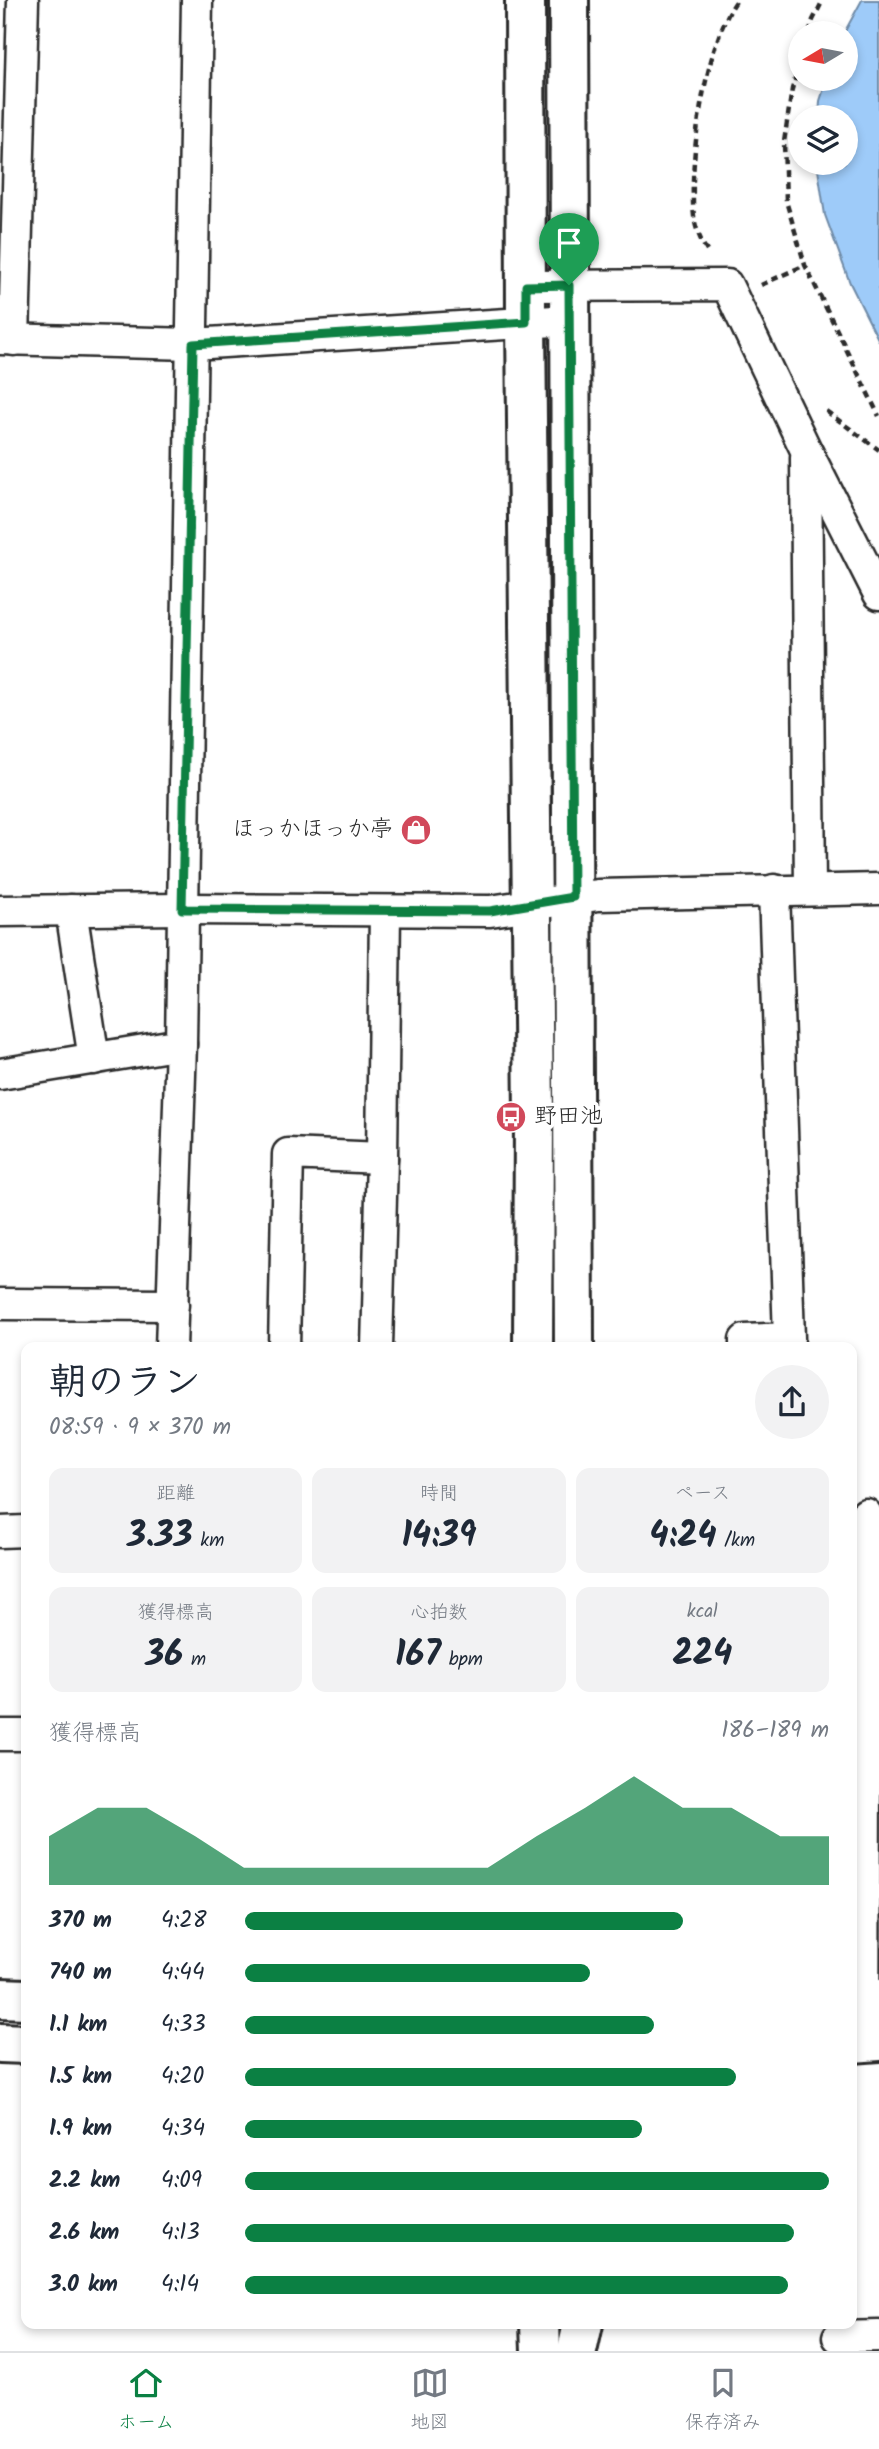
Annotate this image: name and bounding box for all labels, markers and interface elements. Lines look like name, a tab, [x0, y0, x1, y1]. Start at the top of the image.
north arrow	[788, 21, 858, 91]
map controls	[788, 21, 858, 175]
button: layers	[788, 105, 858, 175]
pin	[539, 213, 599, 285]
icon: arrive	[550, 224, 588, 262]
place label: ほっかほっか亭	[232, 812, 393, 848]
shop icon: ほっかほっか亭	[399, 813, 433, 847]
place label: 野田池	[534, 1099, 603, 1135]
bus stop icon: 野田池	[494, 1100, 528, 1134]
text: 朝のラン	[49, 1354, 201, 1414]
button: share	[755, 1365, 829, 1439]
text: 08:59 · 9 × 370 m	[49, 1410, 231, 1446]
text: 距離	[157, 1479, 195, 1509]
text: 時間	[420, 1479, 458, 1509]
text: ペース	[674, 1479, 730, 1509]
text: 3.33	[127, 1509, 193, 1565]
text: 14:39	[401, 1509, 477, 1565]
text: 4:24	[650, 1509, 717, 1565]
text: km	[193, 1526, 224, 1556]
text: /km	[717, 1526, 755, 1556]
text: kcal	[687, 1597, 718, 1627]
text: 獲得標高	[138, 1598, 214, 1628]
text: 心拍数	[410, 1598, 468, 1628]
text: 224	[672, 1627, 732, 1683]
text: 36	[145, 1628, 183, 1684]
text: 167	[395, 1628, 441, 1684]
text: m	[183, 1645, 206, 1675]
text: bpm	[441, 1645, 483, 1675]
text: 186–189 m	[721, 1713, 829, 1749]
text: 獲得標高	[49, 1716, 141, 1752]
text: 370 m	[49, 1903, 112, 1939]
text: 4:28	[161, 1903, 207, 1939]
text: 740 m	[49, 1955, 112, 1991]
text: 4:44	[161, 1955, 205, 1991]
text: 1.1 km	[49, 2007, 107, 2043]
text: 4:33	[161, 2007, 206, 2043]
text: 1.5 km	[49, 2059, 112, 2095]
text: 4:20	[161, 2059, 204, 2095]
text: 1.9 km	[49, 2111, 112, 2147]
text: 4:34	[161, 2111, 205, 2147]
text: 2.2 km	[49, 2163, 120, 2199]
text: 4:09	[161, 2163, 202, 2199]
text: 2.6 km	[49, 2215, 119, 2251]
text: 4:13	[161, 2215, 200, 2251]
text: 3.0 km	[49, 2267, 118, 2303]
text: 4:14	[161, 2267, 199, 2303]
tab: ホーム	[118, 2364, 174, 2438]
tab: 地図	[411, 2364, 449, 2438]
tab: 保存済み	[685, 2364, 761, 2438]

